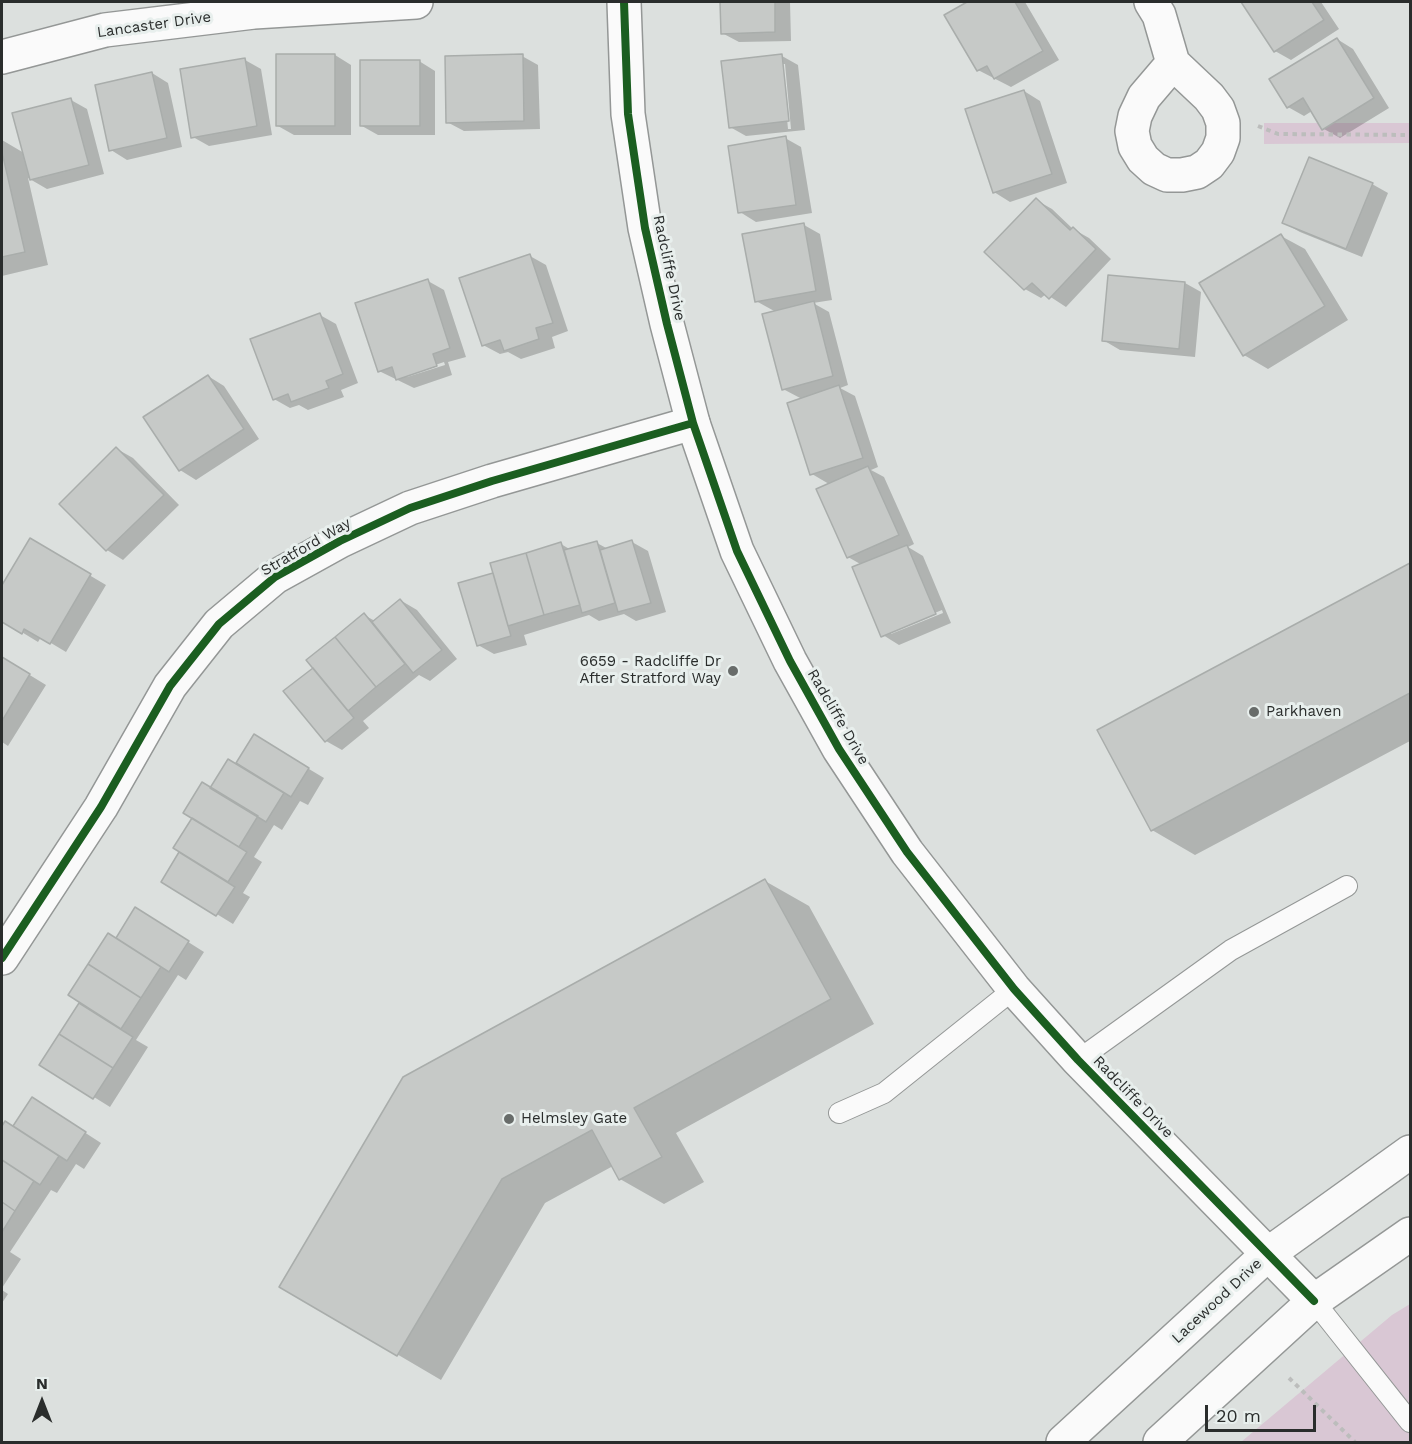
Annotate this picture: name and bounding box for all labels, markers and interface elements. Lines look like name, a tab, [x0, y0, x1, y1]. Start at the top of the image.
street label: Lancaster Drive	[96, 8, 212, 42]
street label: Radcliffe Drive	[649, 214, 689, 322]
street label: Stratford Way	[258, 514, 354, 580]
place label: 6659 - Radcliffe Dr After Stratford Way	[579, 653, 721, 688]
marker: 6659 - Radcliffe Dr After Stratford Way	[726, 664, 740, 678]
street label: Radcliffe Drive	[803, 666, 873, 768]
place label: Parkhaven	[1266, 703, 1342, 721]
marker: Parkhaven	[1247, 705, 1261, 719]
street label: Radcliffe Drive	[1089, 1052, 1177, 1142]
place label: Helmsley Gate	[521, 1110, 627, 1128]
marker: Helmsley Gate	[502, 1112, 516, 1126]
street label: Lacewood Drive	[1168, 1255, 1266, 1347]
north arrow	[12, 1372, 72, 1432]
text: N	[36, 1374, 48, 1393]
scale bar	[1208, 1393, 1319, 1431]
text: 20 m	[1216, 1405, 1261, 1426]

